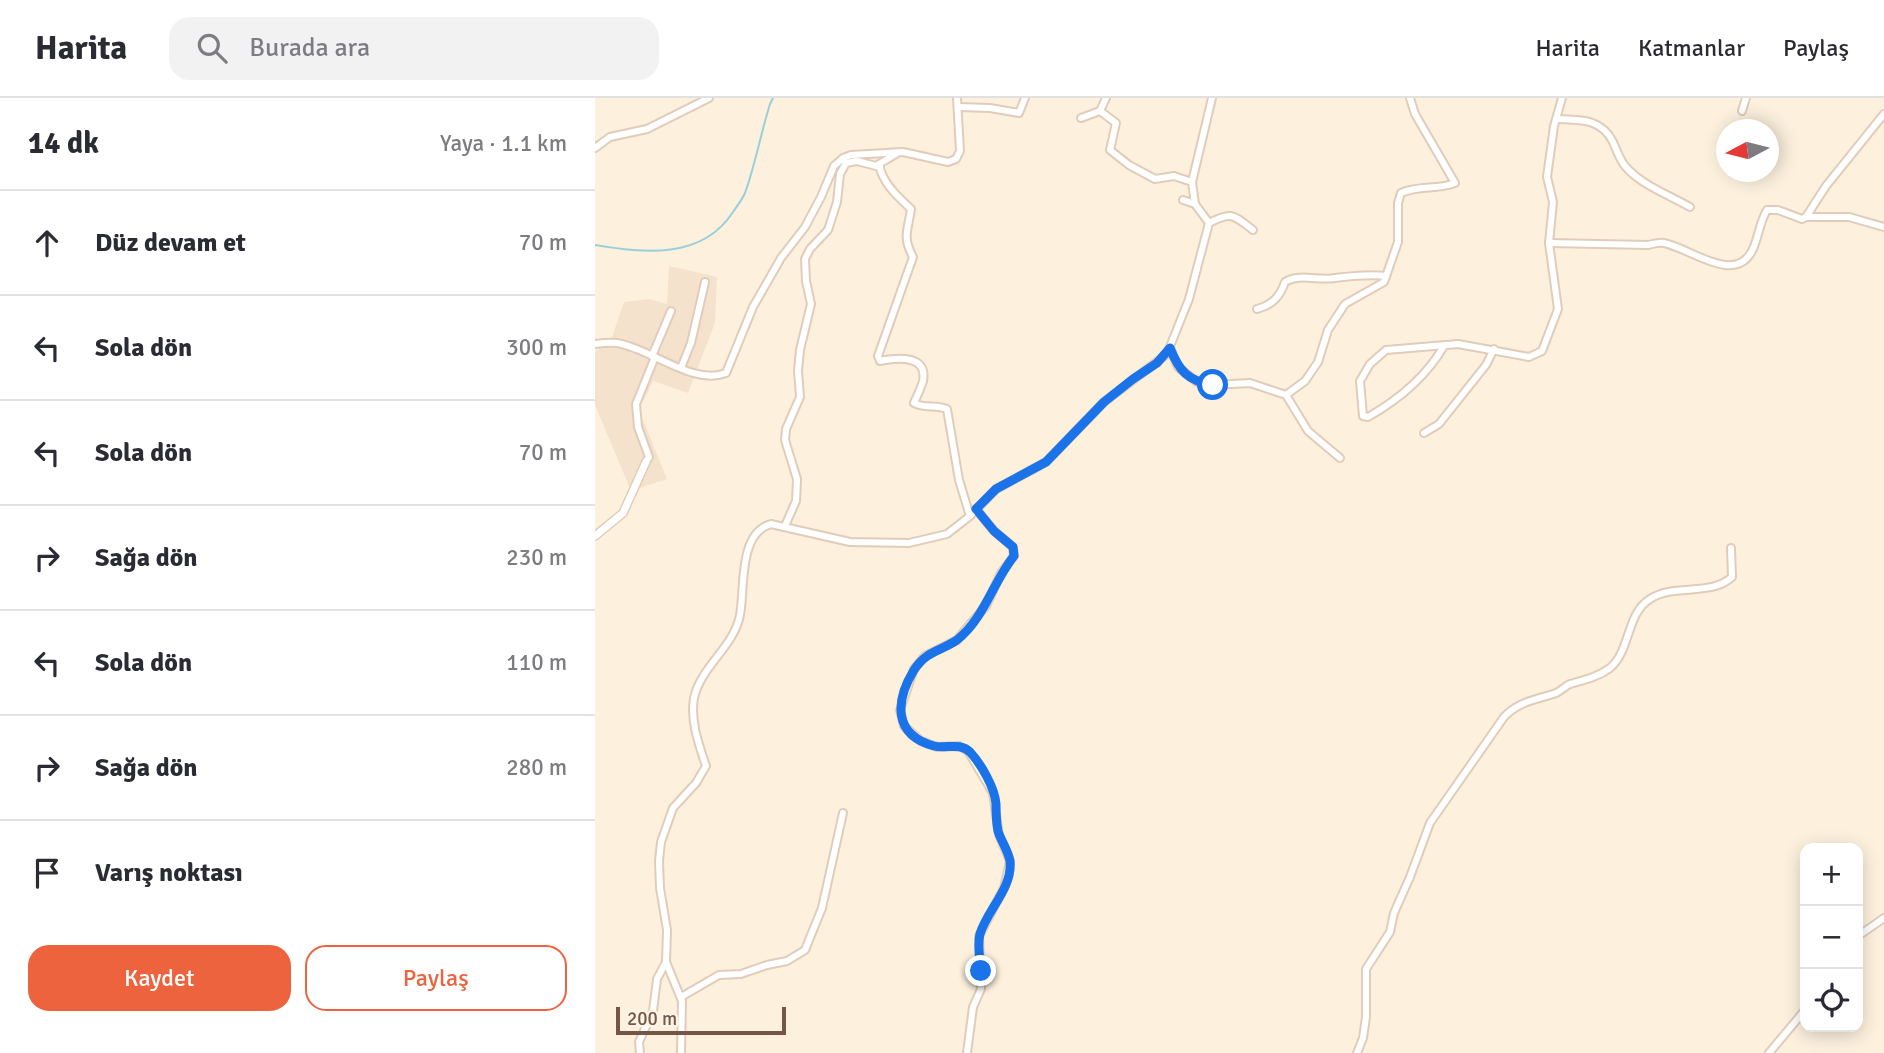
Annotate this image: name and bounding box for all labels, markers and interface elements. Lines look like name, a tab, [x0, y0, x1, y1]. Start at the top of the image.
search box	[169, 17, 659, 80]
text: Harita	[35, 28, 127, 69]
icon: search	[193, 29, 231, 67]
text: Burada ara	[249, 32, 370, 64]
text: Harita	[1535, 33, 1600, 63]
text: Katmanlar	[1638, 33, 1745, 63]
text: Paylaş	[1783, 33, 1849, 63]
north arrow	[1716, 119, 1779, 182]
text: 14 dk	[28, 125, 99, 162]
text: Yaya · 1.1 km	[440, 129, 567, 158]
icon: ahead	[28, 224, 66, 262]
text: Düz devam et	[95, 227, 246, 259]
text: 70 m	[519, 228, 567, 257]
icon: left	[28, 329, 66, 367]
text: Sola dön	[95, 332, 192, 364]
text: 300 m	[506, 333, 567, 362]
route start	[1197, 369, 1228, 400]
icon: left	[28, 434, 66, 472]
text: Sola dön	[95, 437, 192, 469]
text: 70 m	[519, 438, 567, 467]
icon: right	[28, 539, 66, 577]
text: Sağa dön	[95, 542, 198, 574]
text: 230 m	[506, 543, 567, 572]
icon: left	[28, 644, 66, 682]
text: Sola dön	[95, 647, 192, 679]
text: 110 m	[506, 648, 567, 677]
icon: right	[28, 749, 66, 787]
text: Sağa dön	[95, 752, 198, 784]
text: 280 m	[506, 753, 567, 782]
map controls	[1800, 843, 1863, 1032]
button: +	[1800, 843, 1863, 906]
icon: arrive	[28, 854, 66, 892]
text: Varış noktası	[95, 857, 243, 889]
button: −	[1800, 906, 1863, 969]
button: Kaydet	[28, 945, 291, 1011]
button: Paylaş	[305, 945, 567, 1011]
route end	[965, 955, 996, 986]
button: locate	[1800, 969, 1863, 1032]
scale bar	[616, 1004, 786, 1036]
text: 200 m	[627, 1007, 677, 1031]

